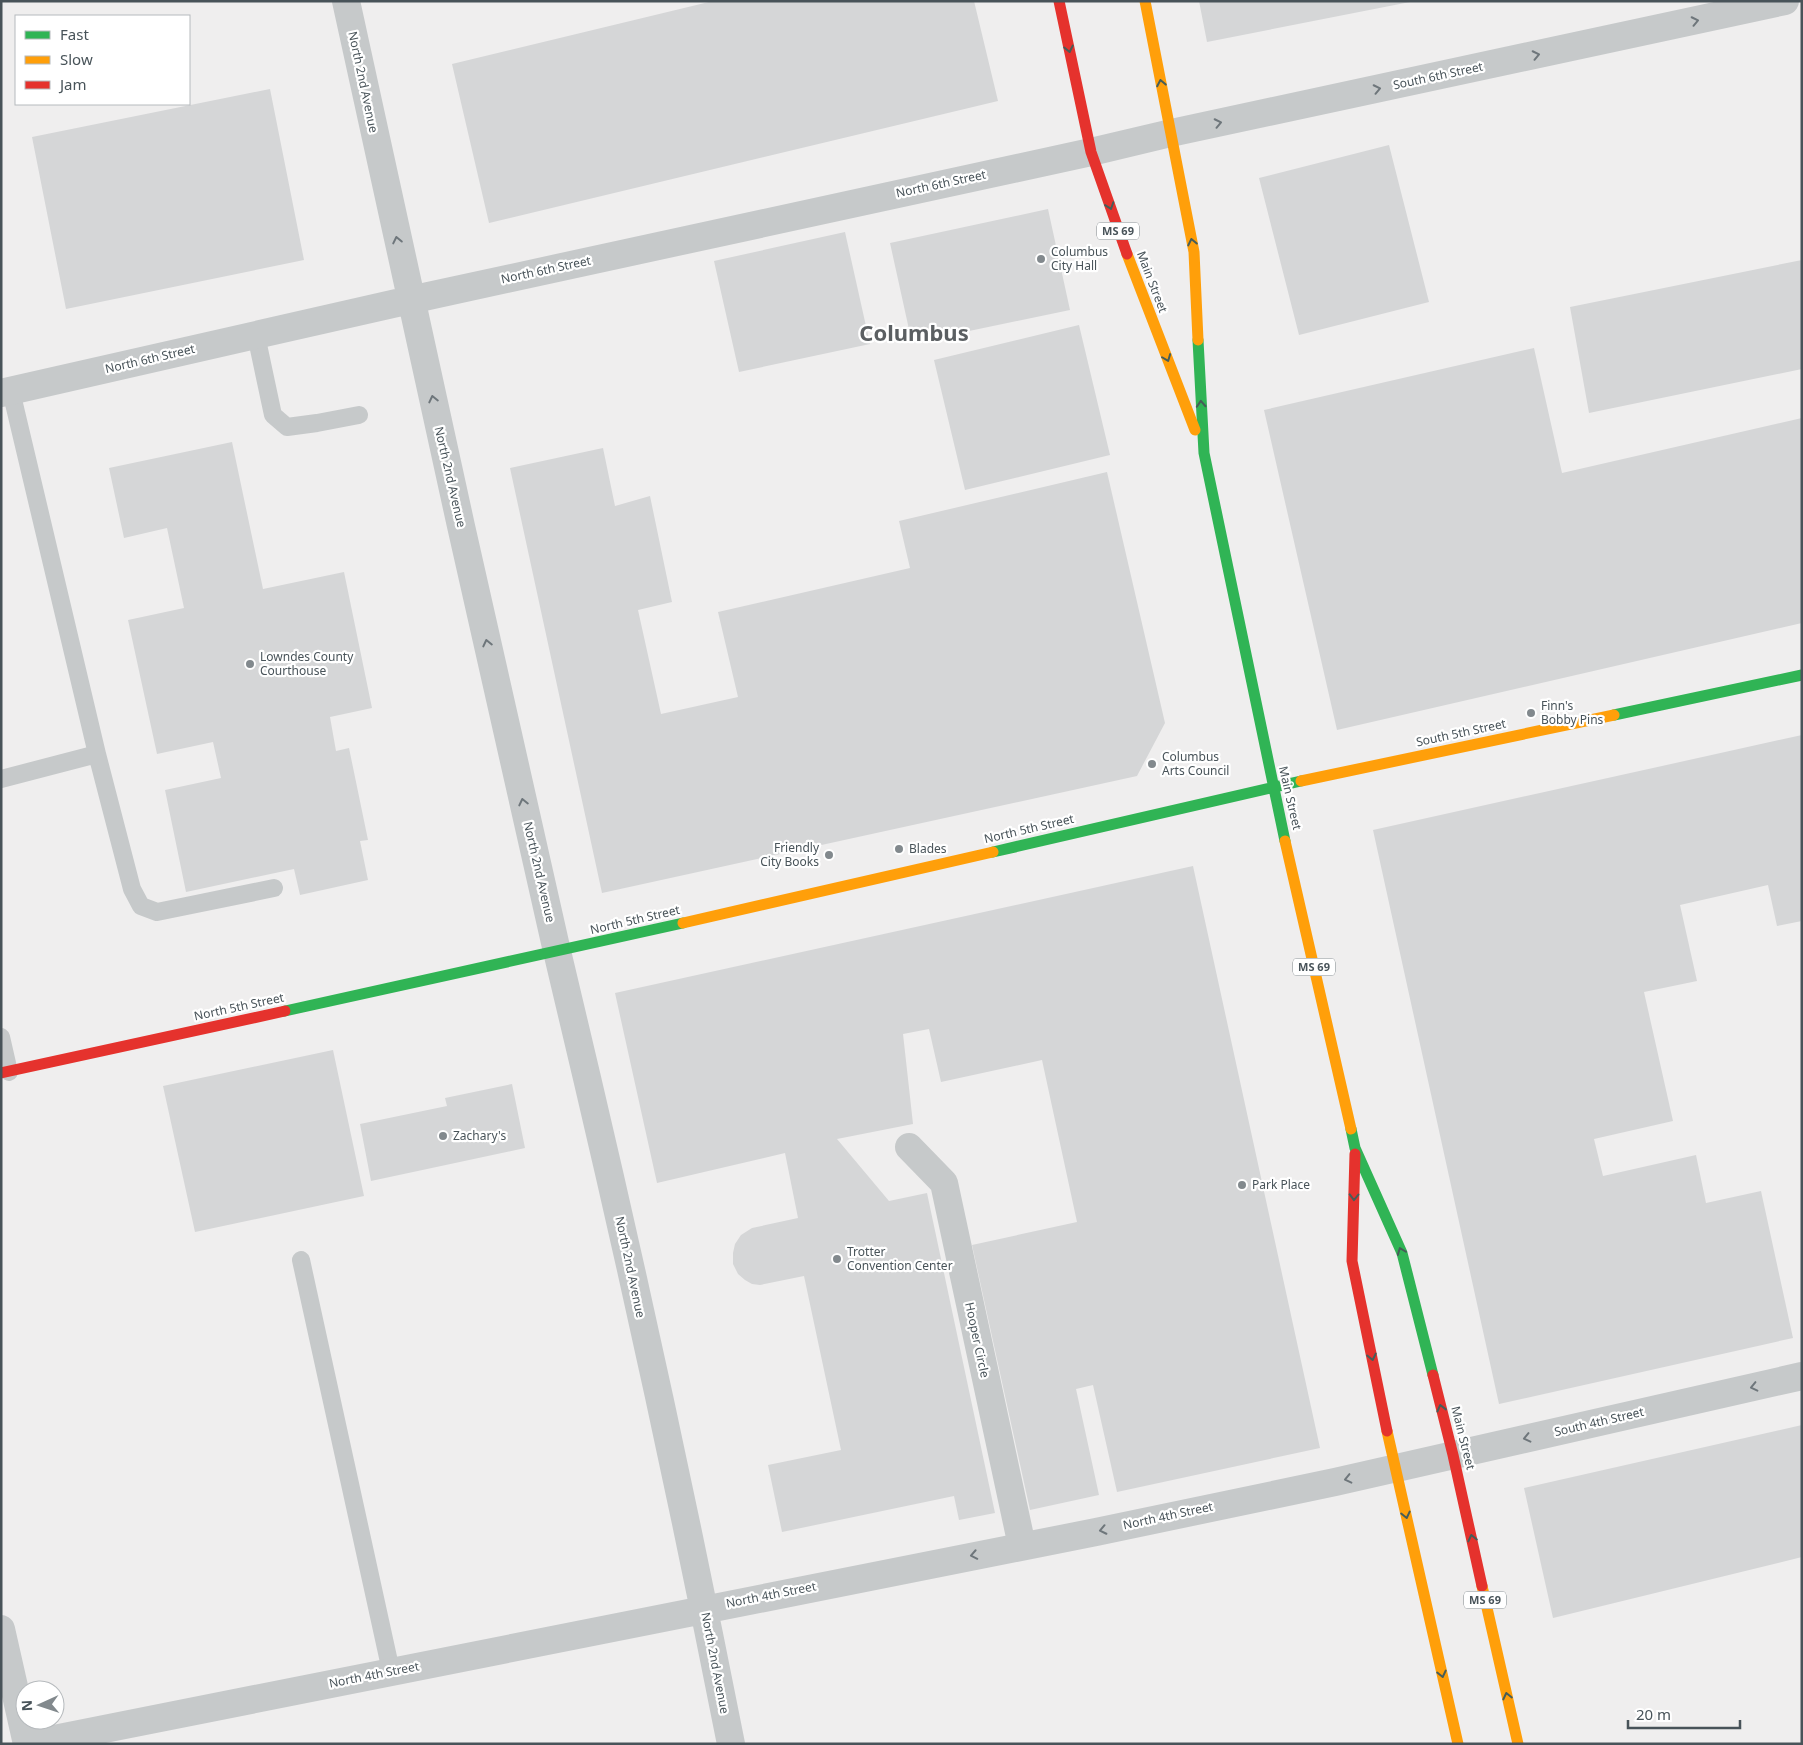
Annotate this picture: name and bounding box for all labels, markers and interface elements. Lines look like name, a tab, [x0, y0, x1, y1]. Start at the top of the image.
legend	[15, 15, 190, 105]
one-way arrow	[1690, 16, 1699, 26]
text: Fast	[60, 24, 89, 44]
street label: North 2nd Avenue	[344, 30, 383, 134]
one-way arrow	[1063, 44, 1074, 53]
text: Slow	[60, 49, 93, 69]
one-way arrow	[1532, 50, 1540, 61]
street label: South 6th Street	[1391, 58, 1485, 93]
text: Jam	[58, 74, 87, 94]
one-way arrow	[1156, 78, 1166, 87]
one-way arrow	[1373, 84, 1382, 95]
one-way arrow	[1214, 118, 1223, 129]
street label: North 6th Street	[894, 166, 988, 201]
one-way arrow	[1104, 201, 1114, 210]
road number: MS 69	[1097, 222, 1139, 240]
one-way arrow	[393, 236, 403, 245]
one-way arrow	[1187, 238, 1198, 246]
place label: Columbus City Hall	[1051, 243, 1108, 274]
street label: Main Street	[1133, 249, 1172, 316]
street label: North 6th Street	[499, 252, 593, 287]
marker: Columbus City Hall	[1035, 253, 1047, 265]
district label: Columbus	[859, 317, 969, 347]
street label: North 6th Street	[103, 340, 197, 377]
one-way arrow	[1160, 353, 1171, 362]
one-way arrow	[428, 395, 438, 404]
one-way arrow	[1196, 400, 1207, 408]
street label: North 2nd Avenue	[431, 425, 470, 529]
one-way arrow	[482, 639, 493, 647]
place label: Lowndes County Courthouse	[260, 648, 354, 679]
marker: Lowndes County Courthouse	[244, 658, 256, 670]
place label: Finn's Bobby Pins	[1541, 697, 1604, 728]
marker: Finn's Bobby Pins	[1525, 707, 1537, 719]
street label: South 5th Street	[1414, 715, 1508, 750]
place label: Columbus Arts Council	[1162, 748, 1229, 779]
marker: Columbus Arts Council	[1146, 758, 1158, 770]
street label: Main Street	[1275, 764, 1306, 832]
one-way arrow	[518, 797, 529, 806]
street label: North 5th Street	[982, 810, 1076, 847]
street label: North 2nd Avenue	[520, 820, 559, 924]
place label: Friendly City Books	[760, 839, 820, 870]
place label: Blades	[909, 840, 947, 857]
marker: Blades	[893, 843, 905, 855]
marker: Friendly City Books	[823, 849, 835, 861]
street label: North 5th Street	[588, 901, 682, 938]
road number: MS 69	[1293, 959, 1335, 976]
street label: North 5th Street	[192, 989, 286, 1024]
place label: Zachary's	[453, 1127, 506, 1144]
marker: Zachary's	[437, 1130, 449, 1142]
place label: Park Place	[1252, 1176, 1310, 1193]
marker: Park Place	[1236, 1179, 1248, 1191]
one-way arrow	[1348, 1193, 1359, 1201]
street label: North 2nd Avenue	[611, 1215, 650, 1319]
place label: Trotter Convention Center	[847, 1243, 953, 1274]
one-way arrow	[1397, 1247, 1407, 1256]
marker: Trotter Convention Center	[831, 1253, 843, 1265]
street label: Hooper Circle	[961, 1301, 994, 1379]
one-way arrow	[1366, 1353, 1377, 1361]
one-way arrow	[1750, 1381, 1759, 1392]
street label: South 4th Street	[1552, 1403, 1646, 1440]
one-way arrow	[1436, 1404, 1447, 1413]
street label: Main Street	[1447, 1404, 1480, 1472]
one-way arrow	[1523, 1432, 1532, 1443]
one-way arrow	[1343, 1473, 1352, 1484]
street label: North 4th Street	[1121, 1498, 1215, 1533]
one-way arrow	[1400, 1511, 1411, 1520]
one-way arrow	[1099, 1524, 1108, 1535]
one-way arrow	[1467, 1533, 1477, 1542]
one-way arrow	[969, 1550, 978, 1560]
street label: North 4th Street	[724, 1577, 818, 1612]
road number: MS 69	[1464, 1592, 1506, 1608]
street label: North 2nd Avenue	[697, 1611, 734, 1715]
street label: North 4th Street	[327, 1657, 421, 1692]
one-way arrow	[1436, 1669, 1447, 1678]
north arrow	[15, 1680, 65, 1730]
one-way arrow	[1502, 1692, 1513, 1701]
scale bar	[1628, 1698, 1740, 1730]
text: N	[17, 1700, 36, 1712]
text: 20 m	[1636, 1704, 1671, 1724]

